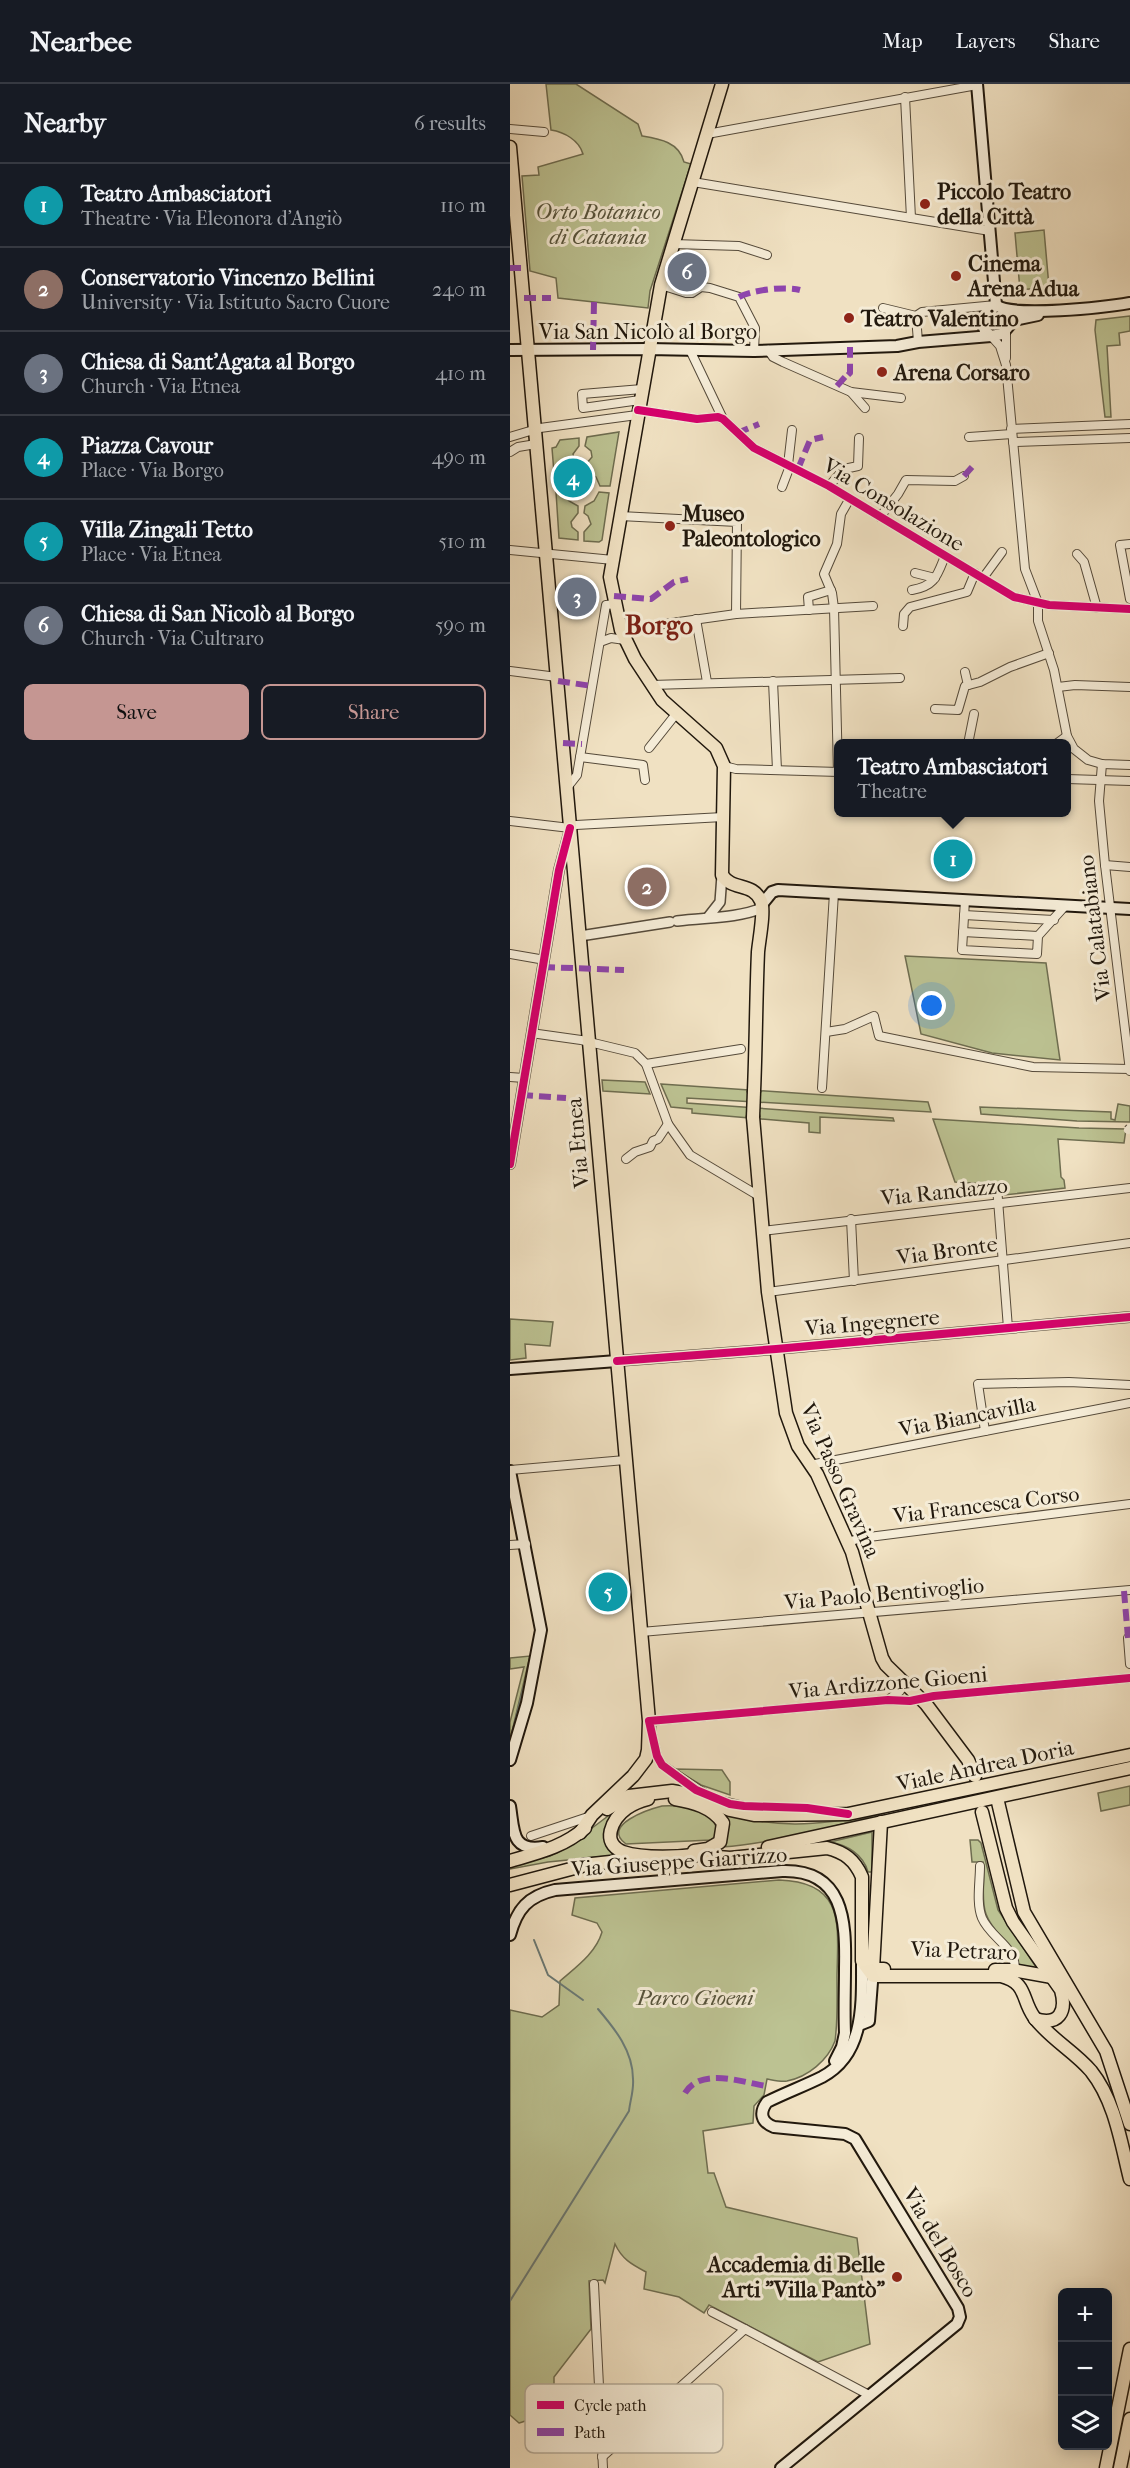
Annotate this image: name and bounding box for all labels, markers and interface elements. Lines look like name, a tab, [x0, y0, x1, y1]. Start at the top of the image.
text: Nearbee	[30, 25, 132, 58]
text: Map	[882, 29, 923, 53]
text: Layers	[956, 29, 1015, 53]
text: Share	[1048, 29, 1100, 53]
text: Nearby	[24, 108, 106, 139]
text: 6 results	[414, 112, 486, 135]
place label: Piccolo Teatro della Città	[937, 179, 1071, 230]
text: Teatro Ambasciatori	[81, 181, 271, 207]
text: 1	[40, 194, 47, 217]
text: 110 m	[440, 194, 486, 217]
marker: Piccolo Teatro della Città	[918, 197, 932, 211]
park label: Orto Botanico di Catania	[535, 199, 661, 250]
text: Theatre · Via Eleonora d'Angiò	[81, 207, 342, 230]
pin: 6	[668, 250, 706, 294]
place label: Cinema Arena Adua	[966, 251, 1080, 302]
text: Conservatorio Vincenzo Bellini	[81, 265, 375, 291]
marker: Cinema Arena Adua	[949, 269, 963, 283]
text: 2	[38, 278, 49, 301]
text: 240 m	[432, 278, 486, 301]
text: University · Via Istituto Sacro Cuore	[81, 291, 390, 314]
place label: Teatro Valentino	[860, 306, 1019, 332]
marker: Teatro Valentino	[842, 311, 856, 325]
street label: Via San Nicolò al Borgo	[538, 319, 757, 345]
text: Chiesa di Sant'Agata al Borgo	[81, 349, 355, 375]
place label: Arena Corsaro	[892, 360, 1030, 386]
text: 3	[39, 362, 48, 385]
text: 410 m	[435, 362, 486, 385]
marker: Arena Corsaro	[875, 365, 889, 379]
text: Church · Via Etnea	[81, 375, 240, 398]
text: Piazza Cavour	[81, 433, 213, 459]
text: 4	[38, 446, 49, 469]
text: 490 m	[432, 446, 486, 469]
street label: Via Consolazione	[817, 452, 969, 557]
pin: 4	[554, 456, 592, 500]
text: Place · Via Borgo	[81, 459, 224, 482]
place label: Museo Paleontologico	[681, 501, 821, 552]
text: Villa Zingali Tetto	[81, 517, 253, 543]
marker: Museo Paleontologico	[663, 519, 677, 533]
text: 5	[39, 530, 48, 553]
text: 510 m	[438, 530, 486, 553]
text: Place · Via Etnea	[81, 543, 222, 566]
pin: 3	[558, 574, 596, 620]
text: Chiesa di San Nicolò al Borgo	[81, 601, 354, 627]
district label: Borgo	[625, 610, 693, 641]
text: 6	[38, 614, 49, 637]
text: 590 m	[435, 614, 486, 637]
text: Church · Via Cultraro	[81, 627, 264, 650]
button: Save	[24, 684, 249, 740]
button: Share	[261, 684, 486, 740]
popup	[834, 739, 1071, 817]
text: Teatro Ambasciatori	[857, 754, 1048, 780]
text: Theatre	[857, 780, 927, 803]
pin: 1	[934, 836, 972, 882]
street label: Via Calatabiano	[1073, 853, 1117, 1003]
pin: 2	[628, 864, 666, 910]
your location	[917, 991, 946, 1020]
street label: Via Etnea	[561, 1096, 595, 1190]
street label: Via Randazzo	[878, 1172, 1009, 1212]
street label: Via Bronte	[894, 1231, 999, 1271]
street label: Via Ingegnere	[803, 1304, 941, 1342]
street label: Via Biancavilla	[896, 1391, 1039, 1443]
street label: Via Passo Gravina	[794, 1398, 886, 1562]
street label: Via Francesca Corso	[891, 1481, 1081, 1529]
pin: 5	[588, 1570, 628, 1614]
street label: Via Paolo Bentivoglio	[782, 1572, 985, 1616]
street label: Via Ardizzone Gioeni	[787, 1661, 989, 1705]
street label: Viale Andrea Doria	[893, 1734, 1077, 1798]
street label: Via Giuseppe Giarrizzo	[569, 1841, 788, 1883]
street label: Via Petraro	[909, 1936, 1018, 1966]
park label: Parco Gioeni	[635, 1985, 755, 2011]
street label: Via del Bosco	[897, 2182, 983, 2302]
place label: Accademia di Belle Arti "Villa Pantò"	[705, 2252, 885, 2303]
marker: Accademia di Belle Arti "Villa Pantò"	[890, 2270, 904, 2284]
map controls	[1058, 2288, 1112, 2450]
button: +	[1058, 2288, 1112, 2342]
button: −	[1058, 2342, 1112, 2396]
legend	[525, 2384, 723, 2453]
text: Cycle path	[574, 2396, 646, 2415]
button: layers	[1058, 2396, 1112, 2450]
text: Path	[574, 2423, 606, 2442]

